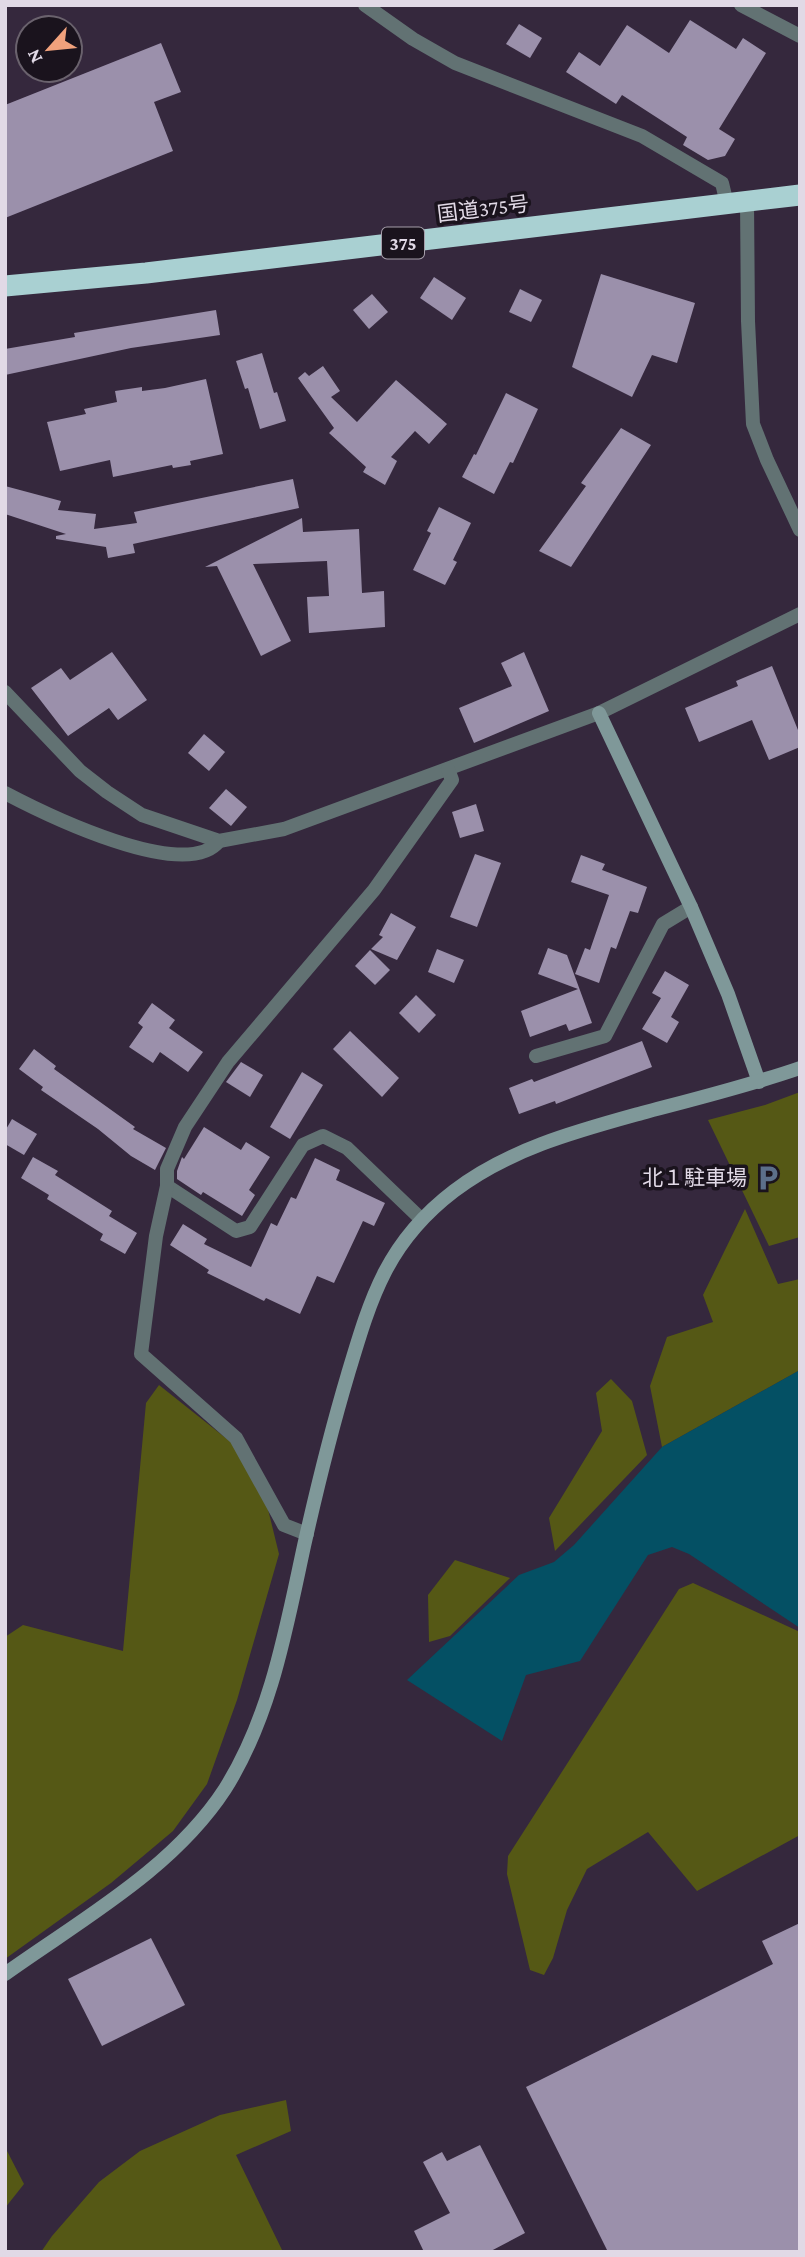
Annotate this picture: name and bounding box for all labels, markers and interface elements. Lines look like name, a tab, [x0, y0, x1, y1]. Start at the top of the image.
north arrow	[14, 14, 84, 84]
text: N	[22, 46, 47, 67]
street label: 国道375号	[436, 191, 530, 227]
road number: 375	[382, 228, 424, 258]
parking icon: 北１駐車場	[753, 1163, 783, 1193]
place label: 北１駐車場	[642, 1166, 747, 1190]

